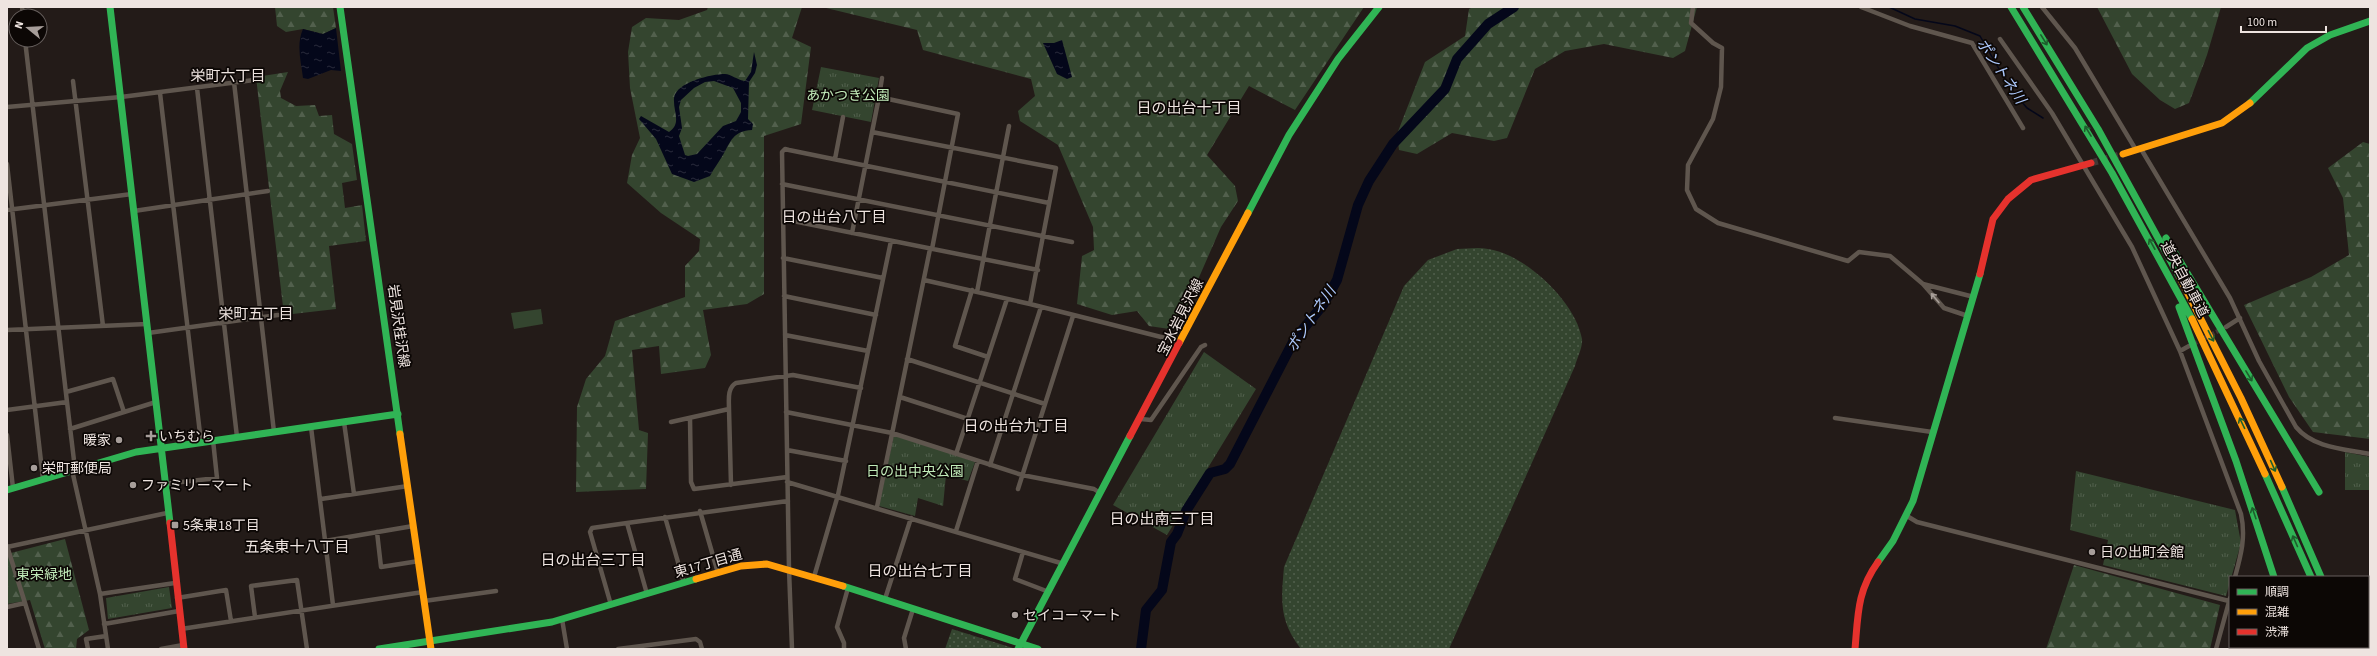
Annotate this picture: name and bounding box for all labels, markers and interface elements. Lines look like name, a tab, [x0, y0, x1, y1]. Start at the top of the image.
north arrow	[8, 8, 48, 48]
scale bar	[2241, 8, 2326, 34]
text: 100 m	[2247, 14, 2277, 31]
text: N	[11, 19, 27, 31]
water label: ポントネ川	[1971, 34, 2031, 110]
one-way arrow	[2040, 34, 2048, 46]
district label: 栄町六丁目	[190, 66, 266, 87]
park label: あかつき公園	[806, 86, 890, 106]
district label: 日の出台十丁目	[1136, 98, 1242, 119]
one-way arrow	[2083, 125, 2091, 137]
district label: 日の出台八丁目	[781, 207, 887, 228]
one-way arrow	[2147, 238, 2155, 250]
street label: 道央自動車道	[2156, 238, 2213, 321]
street label: 宝水岩見沢線	[1153, 275, 1209, 359]
water label: ポントネ川	[1282, 281, 1342, 356]
street label: 岩見沢桂沢線	[382, 283, 414, 369]
one-way arrow	[1931, 293, 1940, 303]
district label: 栄町五丁目	[218, 304, 294, 325]
one-way arrow	[2208, 330, 2215, 342]
one-way arrow	[2246, 370, 2254, 382]
district label: 日の出台九丁目	[963, 416, 1069, 437]
one-way arrow	[2238, 417, 2245, 429]
place label: いちむら	[159, 427, 215, 447]
place label: 暖家	[83, 431, 111, 451]
marker: いちむら	[146, 431, 156, 441]
marker: 暖家	[114, 435, 124, 445]
place label: 栄町郵便局	[42, 459, 112, 479]
one-way arrow	[2270, 459, 2277, 471]
park label: 日の出中央公園	[866, 462, 964, 482]
marker: 栄町郵便局	[29, 463, 39, 473]
place label: ファミリーマート	[141, 476, 253, 496]
marker: ファミリーマート	[128, 480, 138, 490]
one-way arrow	[2249, 508, 2257, 520]
district label: 日の出南三丁目	[1109, 509, 1215, 530]
place label: 5条東18丁目	[183, 516, 260, 536]
marker: 5条東18丁目	[170, 520, 180, 530]
one-way arrow	[2291, 536, 2298, 548]
district label: 五条東十八丁目	[244, 537, 350, 558]
place label: 日の出町会館	[2100, 543, 2184, 563]
street label: 東17丁目通	[672, 545, 745, 583]
marker: 日の出町会館	[2087, 547, 2097, 557]
district label: 日の出台三丁目	[540, 550, 646, 571]
district label: 日の出台七丁目	[867, 561, 973, 582]
park label: 東栄緑地	[16, 565, 72, 585]
legend	[2229, 576, 2369, 648]
text: 順調	[2265, 584, 2289, 601]
text: 混雑	[2265, 604, 2289, 621]
place label: セイコーマート	[1023, 606, 1121, 626]
marker: セイコーマート	[1010, 610, 1020, 620]
text: 渋滞	[2265, 624, 2289, 641]

